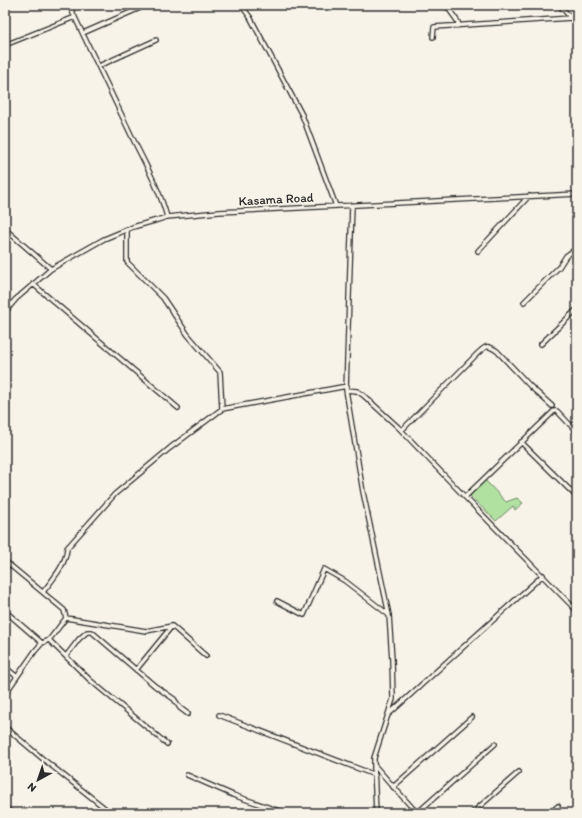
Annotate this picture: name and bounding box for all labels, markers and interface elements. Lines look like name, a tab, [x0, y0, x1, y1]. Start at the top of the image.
street label: Kasama Road	[238, 190, 314, 208]
north arrow	[18, 760, 58, 800]
text: N	[25, 780, 39, 795]

